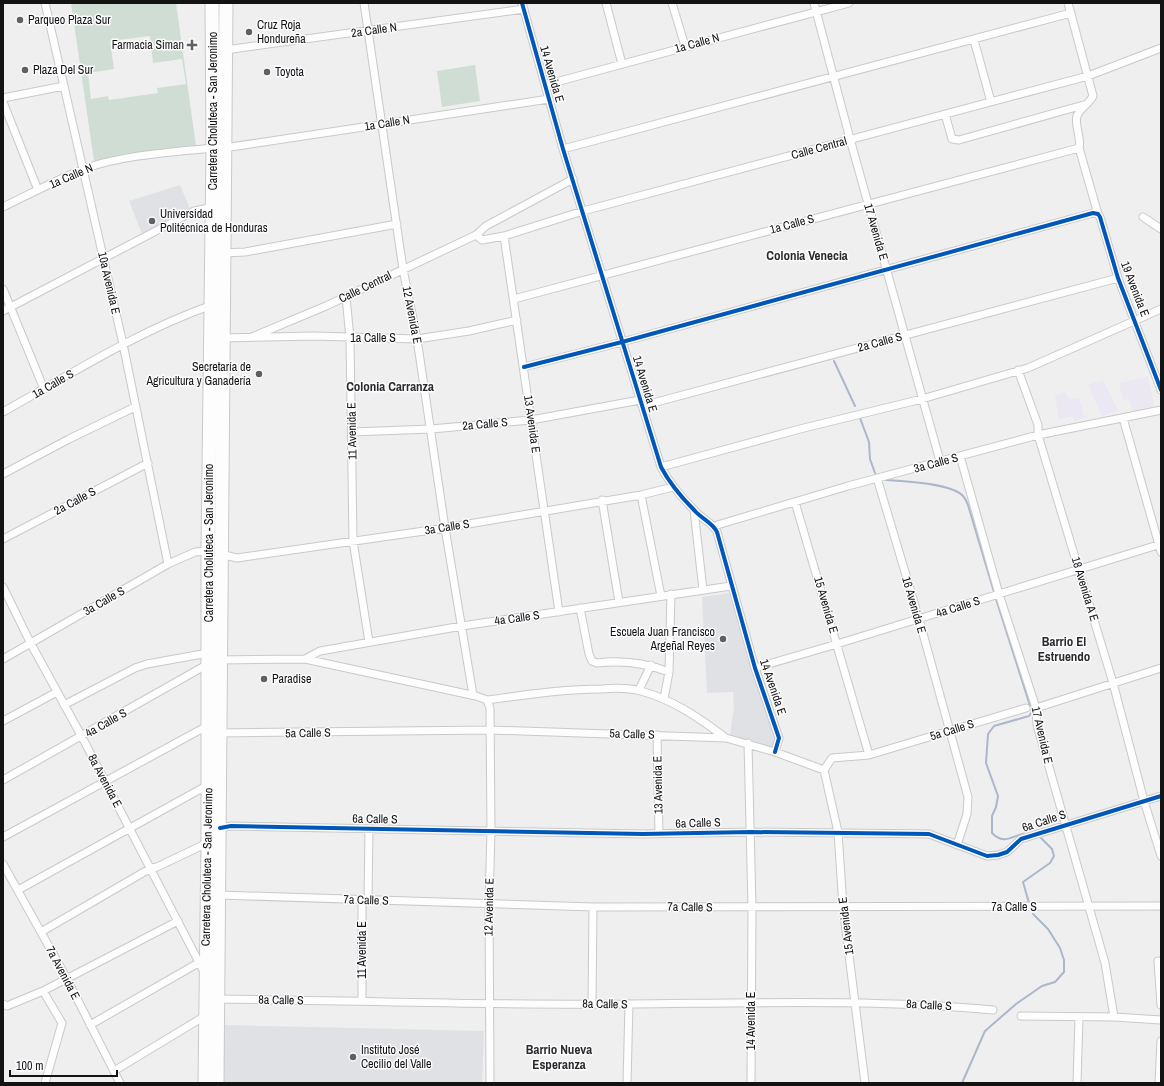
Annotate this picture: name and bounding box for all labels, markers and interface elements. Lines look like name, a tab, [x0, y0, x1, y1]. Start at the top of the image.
place label: Parqueo Plaza Sur	[28, 12, 111, 28]
marker: Parqueo Plaza Sur	[15, 15, 25, 25]
place label: Cruz Roja Hondureña	[257, 17, 306, 47]
street label: 2a Calle N	[350, 19, 398, 41]
marker: Cruz Roja Hondureña	[244, 27, 254, 37]
street label: 1a Calle N	[673, 29, 721, 57]
street label: Carretera Choluteca - San Jeronimo	[205, 32, 221, 190]
place label: Farmacia Siman	[112, 37, 184, 53]
marker: Farmacia Siman	[187, 40, 197, 50]
street label: 14 Avenida E	[536, 44, 568, 104]
place label: Plaza Del Sur	[33, 62, 94, 78]
place label: Toyota	[275, 64, 305, 80]
marker: Plaza Del Sur	[20, 65, 30, 75]
marker: Toyota	[262, 67, 272, 77]
street label: 1a Calle N	[363, 112, 411, 134]
street label: Calle Central	[789, 133, 849, 163]
street label: 1a Calle N	[47, 160, 95, 192]
street label: 17 Avenida E	[860, 202, 892, 262]
place label: Universidad Politécnica de Honduras	[160, 206, 268, 236]
street label: 1a Calle S	[768, 210, 816, 238]
marker: Universidad Politécnica de Honduras	[147, 216, 157, 226]
district label: Colonia Venecia	[766, 247, 848, 264]
street label: 10a Avenida E	[94, 250, 124, 316]
street label: 19 Avenida E	[1117, 259, 1153, 319]
street label: Calle Central	[336, 267, 394, 307]
street label: 12 Avenida E	[399, 285, 425, 345]
street label: 2a Calle S	[856, 328, 904, 356]
street label: 1a Calle S	[350, 330, 396, 346]
street label: 14 Avenida E	[629, 354, 661, 414]
place label: Secretaría de Agricultura y Ganadería	[146, 359, 252, 389]
street label: 1a Calle S	[29, 366, 77, 402]
marker: Secretaría de Agricultura y Ganadería	[254, 369, 264, 379]
district label: Colonia Carranza	[346, 378, 434, 395]
street label: 13 Avenida E	[520, 394, 544, 454]
street label: 11 Avenida E	[343, 402, 361, 460]
street label: 2a Calle S	[462, 414, 509, 434]
street label: 3a Calle S	[912, 449, 960, 477]
street label: Carretera Choluteca - San Jeronimo	[201, 464, 217, 622]
street label: 2a Calle S	[51, 483, 99, 519]
street label: 3a Calle S	[423, 515, 471, 538]
street label: 18 Avenida A E	[1068, 555, 1102, 623]
street label: 15 Avenida E	[810, 575, 842, 635]
street label: 16 Avenida E	[898, 575, 930, 635]
street label: 3a Calle S	[80, 583, 128, 619]
street label: 4a Calle S	[934, 593, 982, 621]
street label: 4a Calle S	[493, 607, 541, 629]
place label: Escuela Juan Francisco Argeñal Reyes	[610, 624, 715, 654]
district label: Barrio El Estruendo	[1038, 633, 1090, 665]
marker: Escuela Juan Francisco Argeñal Reyes	[718, 634, 728, 644]
street label: 14 Avenida E	[756, 657, 790, 717]
place label: Paradise	[272, 671, 311, 687]
marker: Paradise	[259, 674, 269, 684]
street label: 4a Calle S	[82, 705, 130, 741]
street label: 17 Avenida E	[1028, 705, 1056, 765]
street label: 5a Calle S	[928, 716, 976, 744]
street label: 5a Calle S	[285, 725, 331, 741]
street label: 5a Calle S	[609, 725, 655, 743]
street label: 8a Avenida E	[84, 751, 126, 811]
street label: 13 Avenida E	[649, 756, 667, 814]
street label: Carretera Choluteca - San Jeronimo	[198, 788, 216, 946]
street label: 6a Calle S	[1020, 806, 1068, 836]
street label: 6a Calle S	[352, 811, 398, 827]
street label: 6a Calle S	[675, 814, 721, 832]
street label: 12 Avenida E	[480, 878, 498, 936]
street label: 7a Calle S	[343, 891, 389, 909]
street label: 15 Avenida E	[835, 896, 857, 956]
street label: 7a Calle S	[667, 899, 713, 915]
street label: 7a Calle S	[991, 899, 1037, 915]
street label: 11 Avenida E	[354, 921, 370, 979]
street label: 7a Avenida E	[42, 943, 84, 1003]
street label: 8a Calle S	[258, 992, 304, 1008]
street label: 14 Avenida E	[743, 992, 759, 1050]
street label: 8a Calle S	[582, 996, 628, 1012]
street label: 8a Calle S	[906, 996, 953, 1014]
district label: Barrio Nueva Esperanza	[526, 1041, 592, 1073]
place label: Instituto José Cecilio del Valle	[361, 1042, 431, 1072]
scale bar	[10, 1052, 117, 1078]
marker: Instituto José Cecilio del Valle	[348, 1052, 358, 1062]
text: 100 m	[16, 1058, 43, 1074]

